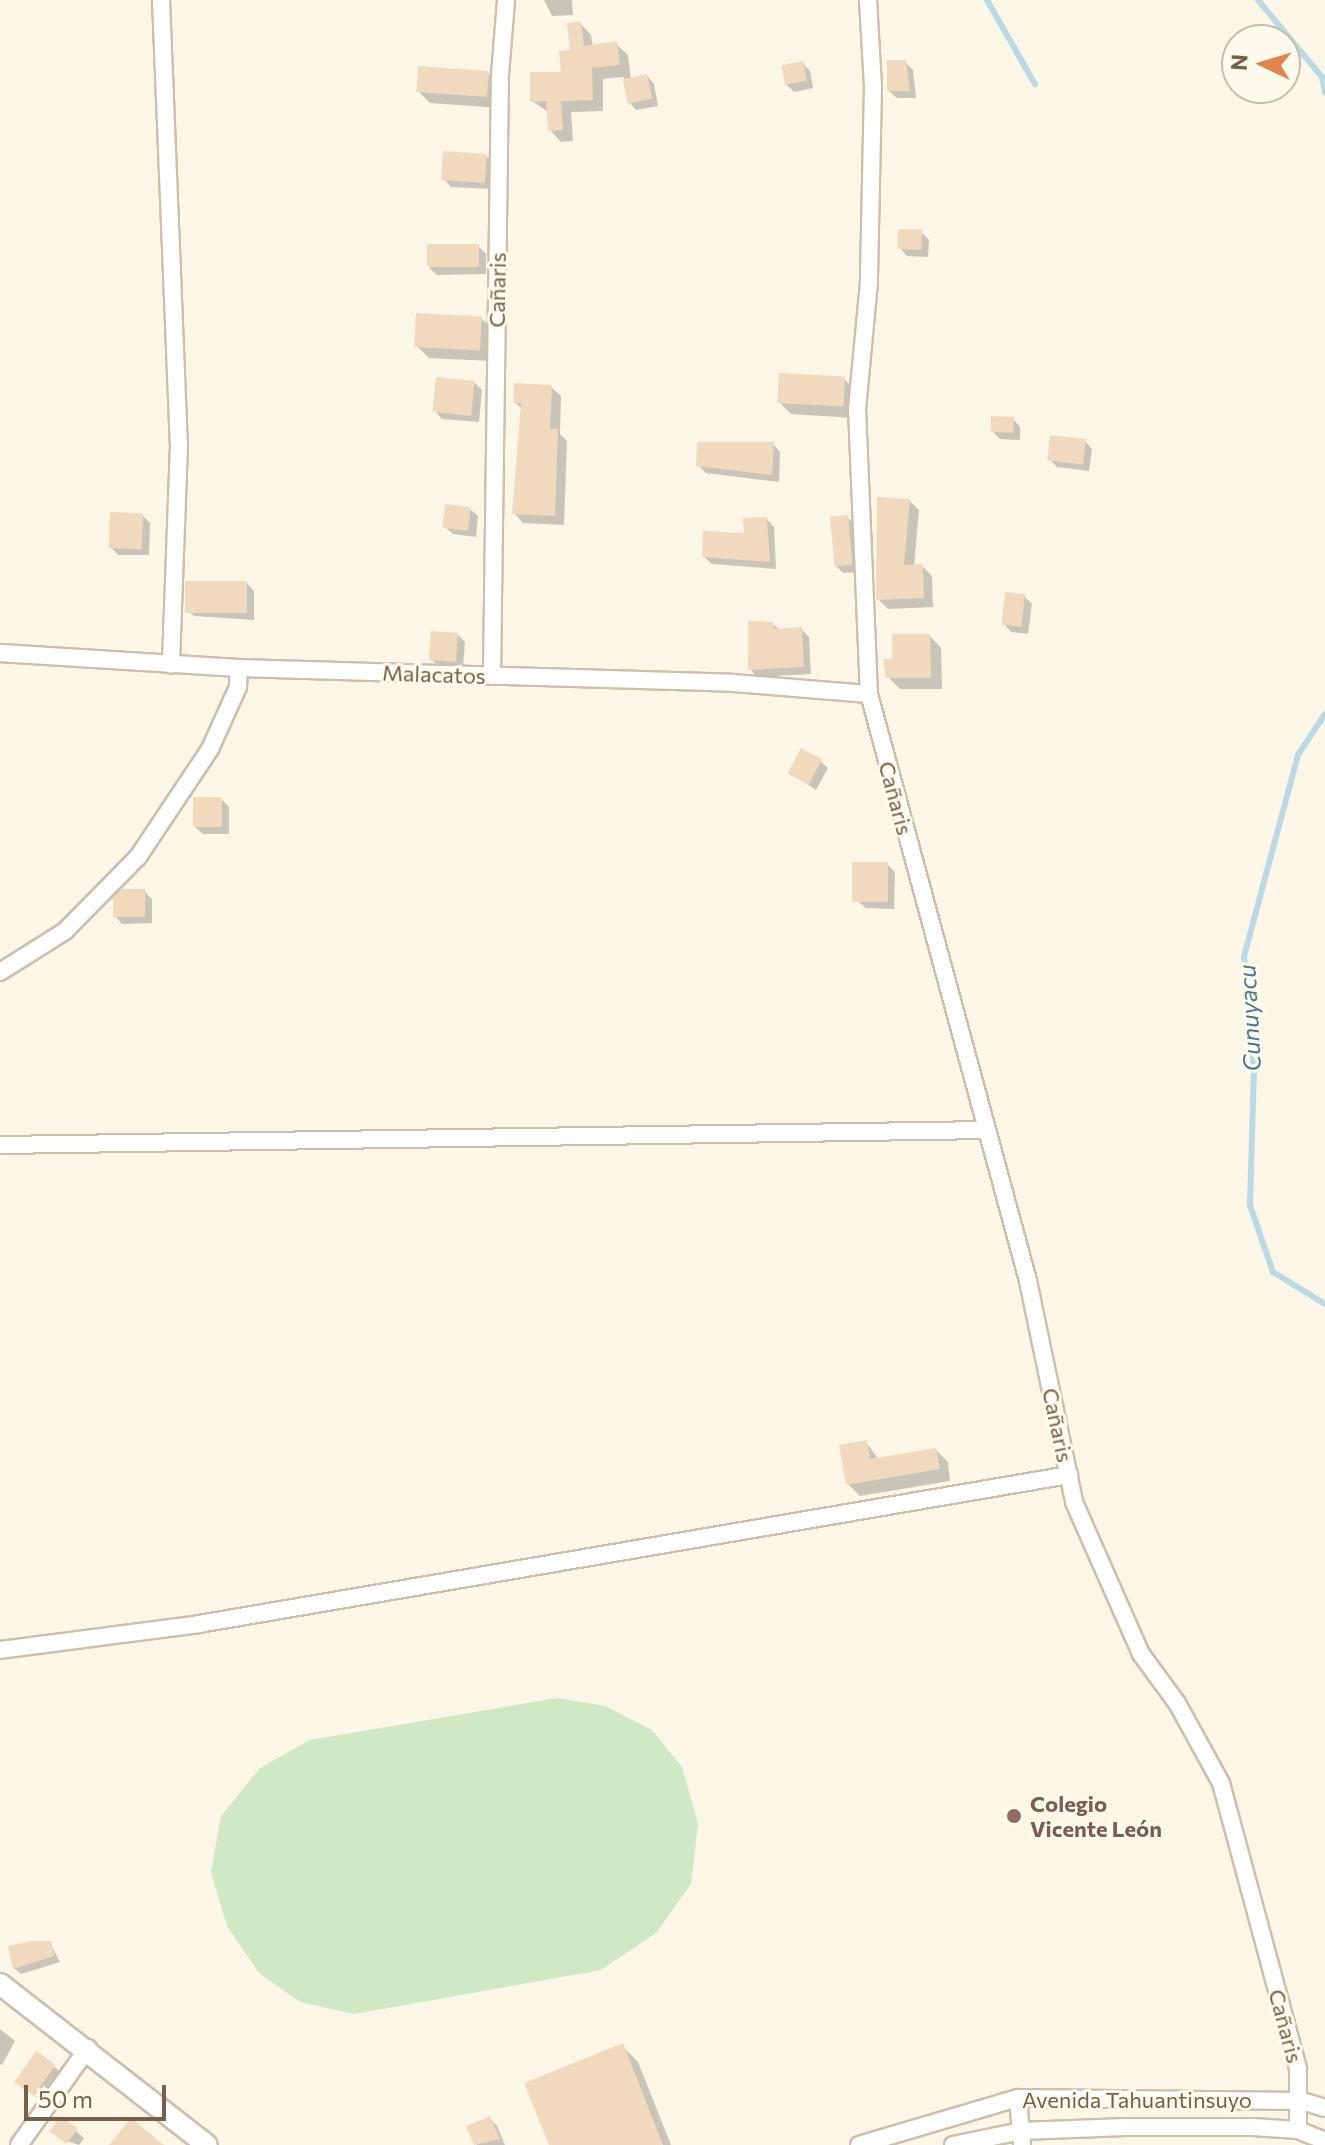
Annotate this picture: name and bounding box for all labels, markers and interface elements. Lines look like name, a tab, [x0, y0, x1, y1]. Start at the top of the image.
north arrow	[1221, 24, 1301, 104]
text: N	[1225, 53, 1253, 72]
street label: Cañaris	[483, 252, 511, 328]
street label: Malacatos	[382, 659, 486, 689]
street label: Cañaris	[874, 758, 918, 838]
water label: Cunuyacu	[1232, 964, 1266, 1072]
street label: Cañaris	[1037, 1386, 1079, 1464]
place label: Colegio Vicente León	[1030, 1790, 1162, 1842]
marker: Colegio Vicente León	[1005, 1807, 1023, 1825]
street label: Cañaris	[1264, 1986, 1308, 2066]
scale bar	[28, 2069, 170, 2119]
text: 50 m	[38, 2084, 93, 2113]
street label: Avenida Tahuantinsuyo	[1022, 2087, 1252, 2113]

